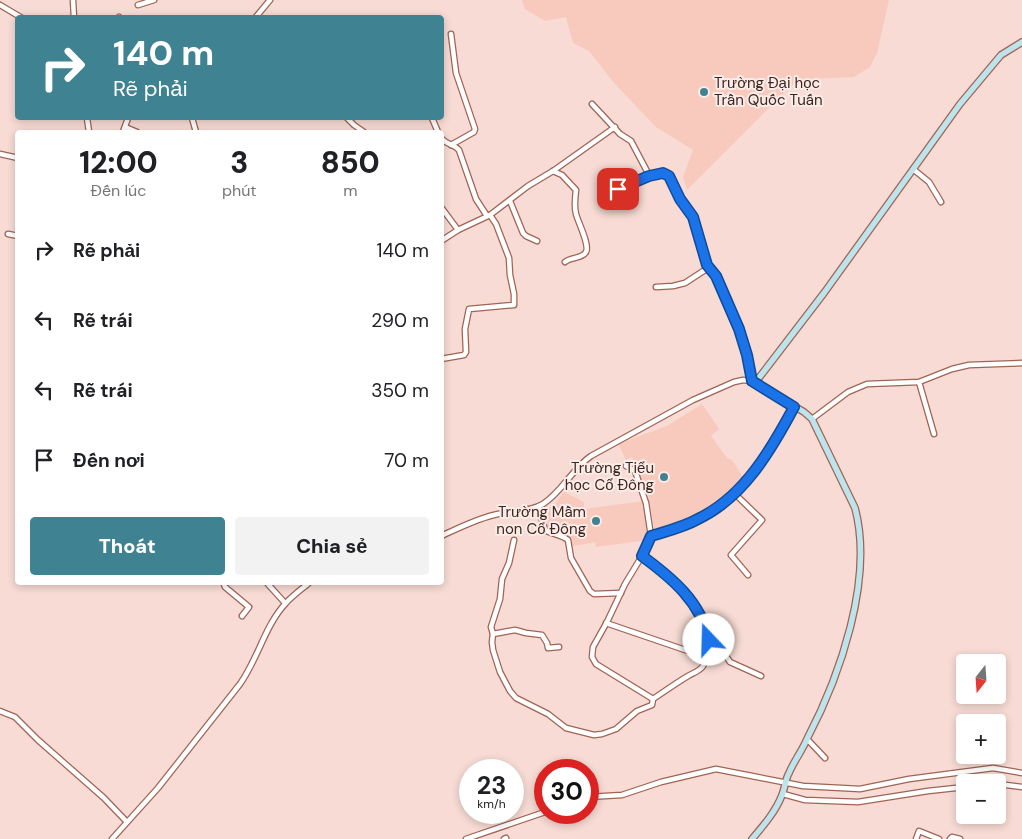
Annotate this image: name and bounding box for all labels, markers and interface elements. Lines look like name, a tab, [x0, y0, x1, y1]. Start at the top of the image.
text: 140 m	[113, 30, 214, 76]
icon: right	[30, 35, 95, 100]
place label: Trường Đại học Trần Quốc Tuấn	[714, 73, 823, 110]
text: Rẽ phải	[113, 74, 188, 103]
marker: Trường Đại học Trần Quốc Tuấn	[698, 86, 710, 98]
text: 12:00	[79, 143, 158, 182]
text: 3	[230, 143, 248, 182]
text: 850	[321, 143, 380, 182]
pin	[597, 168, 639, 210]
icon: arrive	[604, 175, 632, 203]
text: Đến lúc	[91, 180, 146, 201]
text: phút	[222, 180, 257, 201]
text: m	[343, 180, 357, 201]
icon: right	[30, 236, 58, 264]
text: Rẽ phải	[73, 238, 140, 263]
text: 140 m	[377, 238, 429, 263]
icon: left	[30, 306, 58, 334]
text: Rẽ trái	[73, 308, 133, 333]
text: 290 m	[371, 308, 429, 333]
icon: left	[30, 376, 58, 404]
text: Rẽ trái	[73, 378, 133, 403]
text: 350 m	[371, 378, 429, 403]
icon: arrive	[30, 446, 58, 474]
text: Đến nơi	[73, 448, 145, 473]
text: 70 m	[384, 448, 429, 473]
place label: Trường Tiểu học Cổ Đông	[565, 458, 654, 495]
marker: Trường Tiểu học Cổ Đông	[658, 471, 670, 483]
place label: Trường Mầm non Cổ Đông	[496, 502, 586, 539]
marker: Trường Mầm non Cổ Đông	[590, 515, 602, 527]
button: Thoát	[30, 517, 225, 575]
button: Chia sẻ	[235, 517, 429, 575]
position arrow	[682, 613, 734, 665]
north arrow	[956, 654, 1006, 704]
map controls	[956, 654, 1006, 824]
button: +	[956, 714, 1006, 764]
speed limit sign: 30	[534, 759, 599, 824]
text: 23	[477, 769, 506, 802]
button: −	[956, 774, 1006, 824]
text: km/h	[477, 796, 506, 812]

